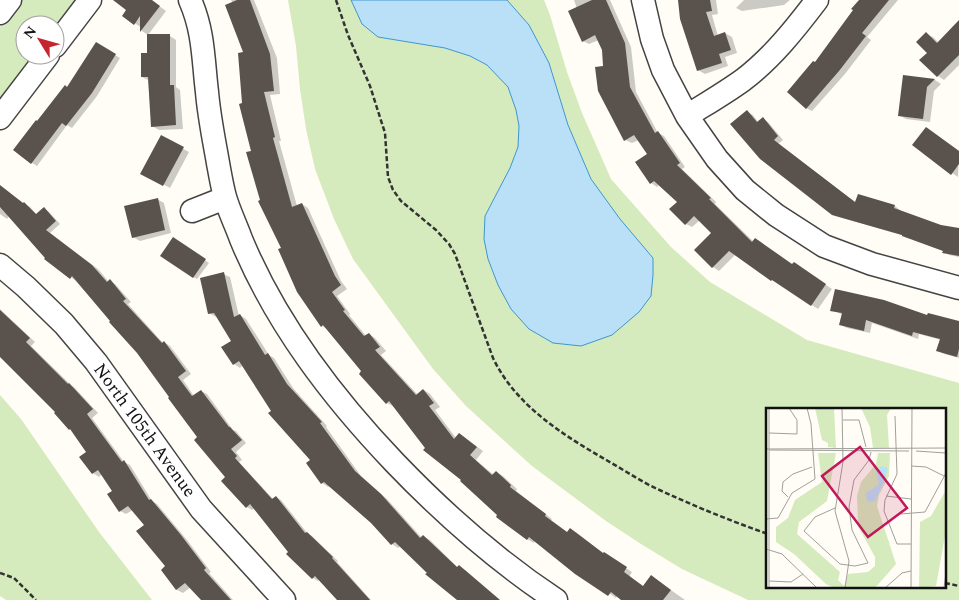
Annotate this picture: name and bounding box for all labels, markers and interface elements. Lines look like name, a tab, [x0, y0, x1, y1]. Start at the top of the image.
north arrow	[15, 15, 65, 65]
text: N	[18, 22, 42, 43]
street label: North 105th Avenue	[87, 357, 203, 503]
inset map	[766, 408, 946, 588]

